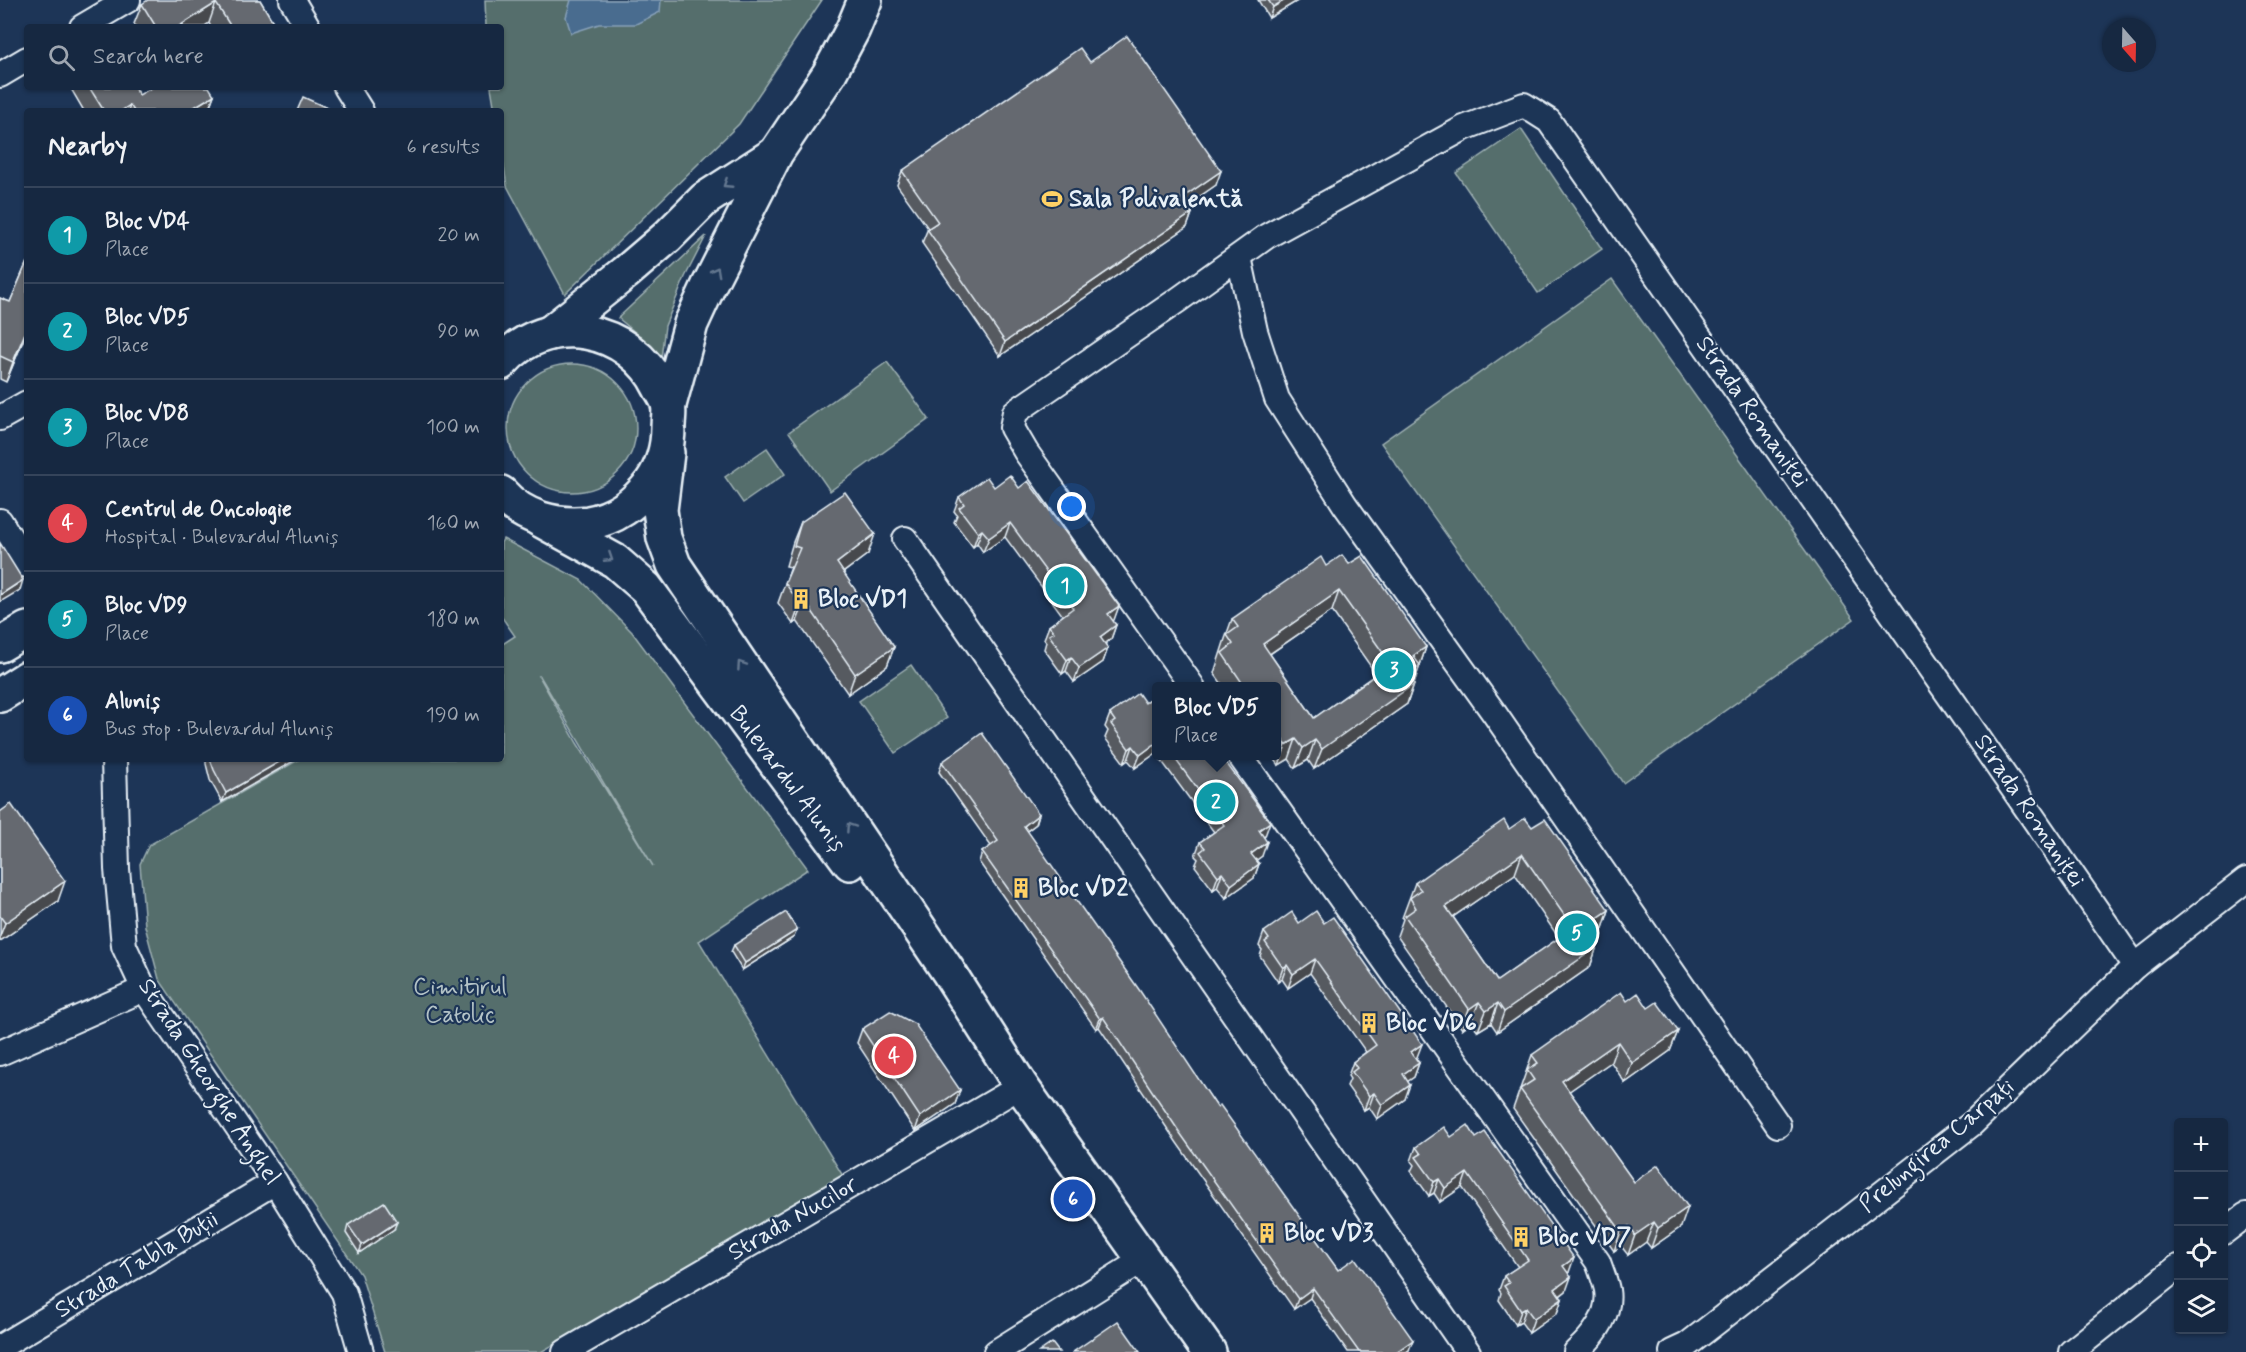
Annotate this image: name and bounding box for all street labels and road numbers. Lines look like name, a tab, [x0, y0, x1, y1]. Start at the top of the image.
street label: Strada Romaniței	[1688, 330, 1816, 494]
street label: Bulevardul Aluniș	[722, 699, 853, 859]
street label: Strada Romaniței	[1966, 728, 2092, 894]
street label: Strada Gheorghe Anghel	[128, 973, 287, 1193]
street label: Prelungirea Carpați	[1853, 1072, 2023, 1223]
street label: Strada Nucilor	[723, 1169, 863, 1269]
street label: Strada Tabla Buții	[50, 1204, 224, 1326]

